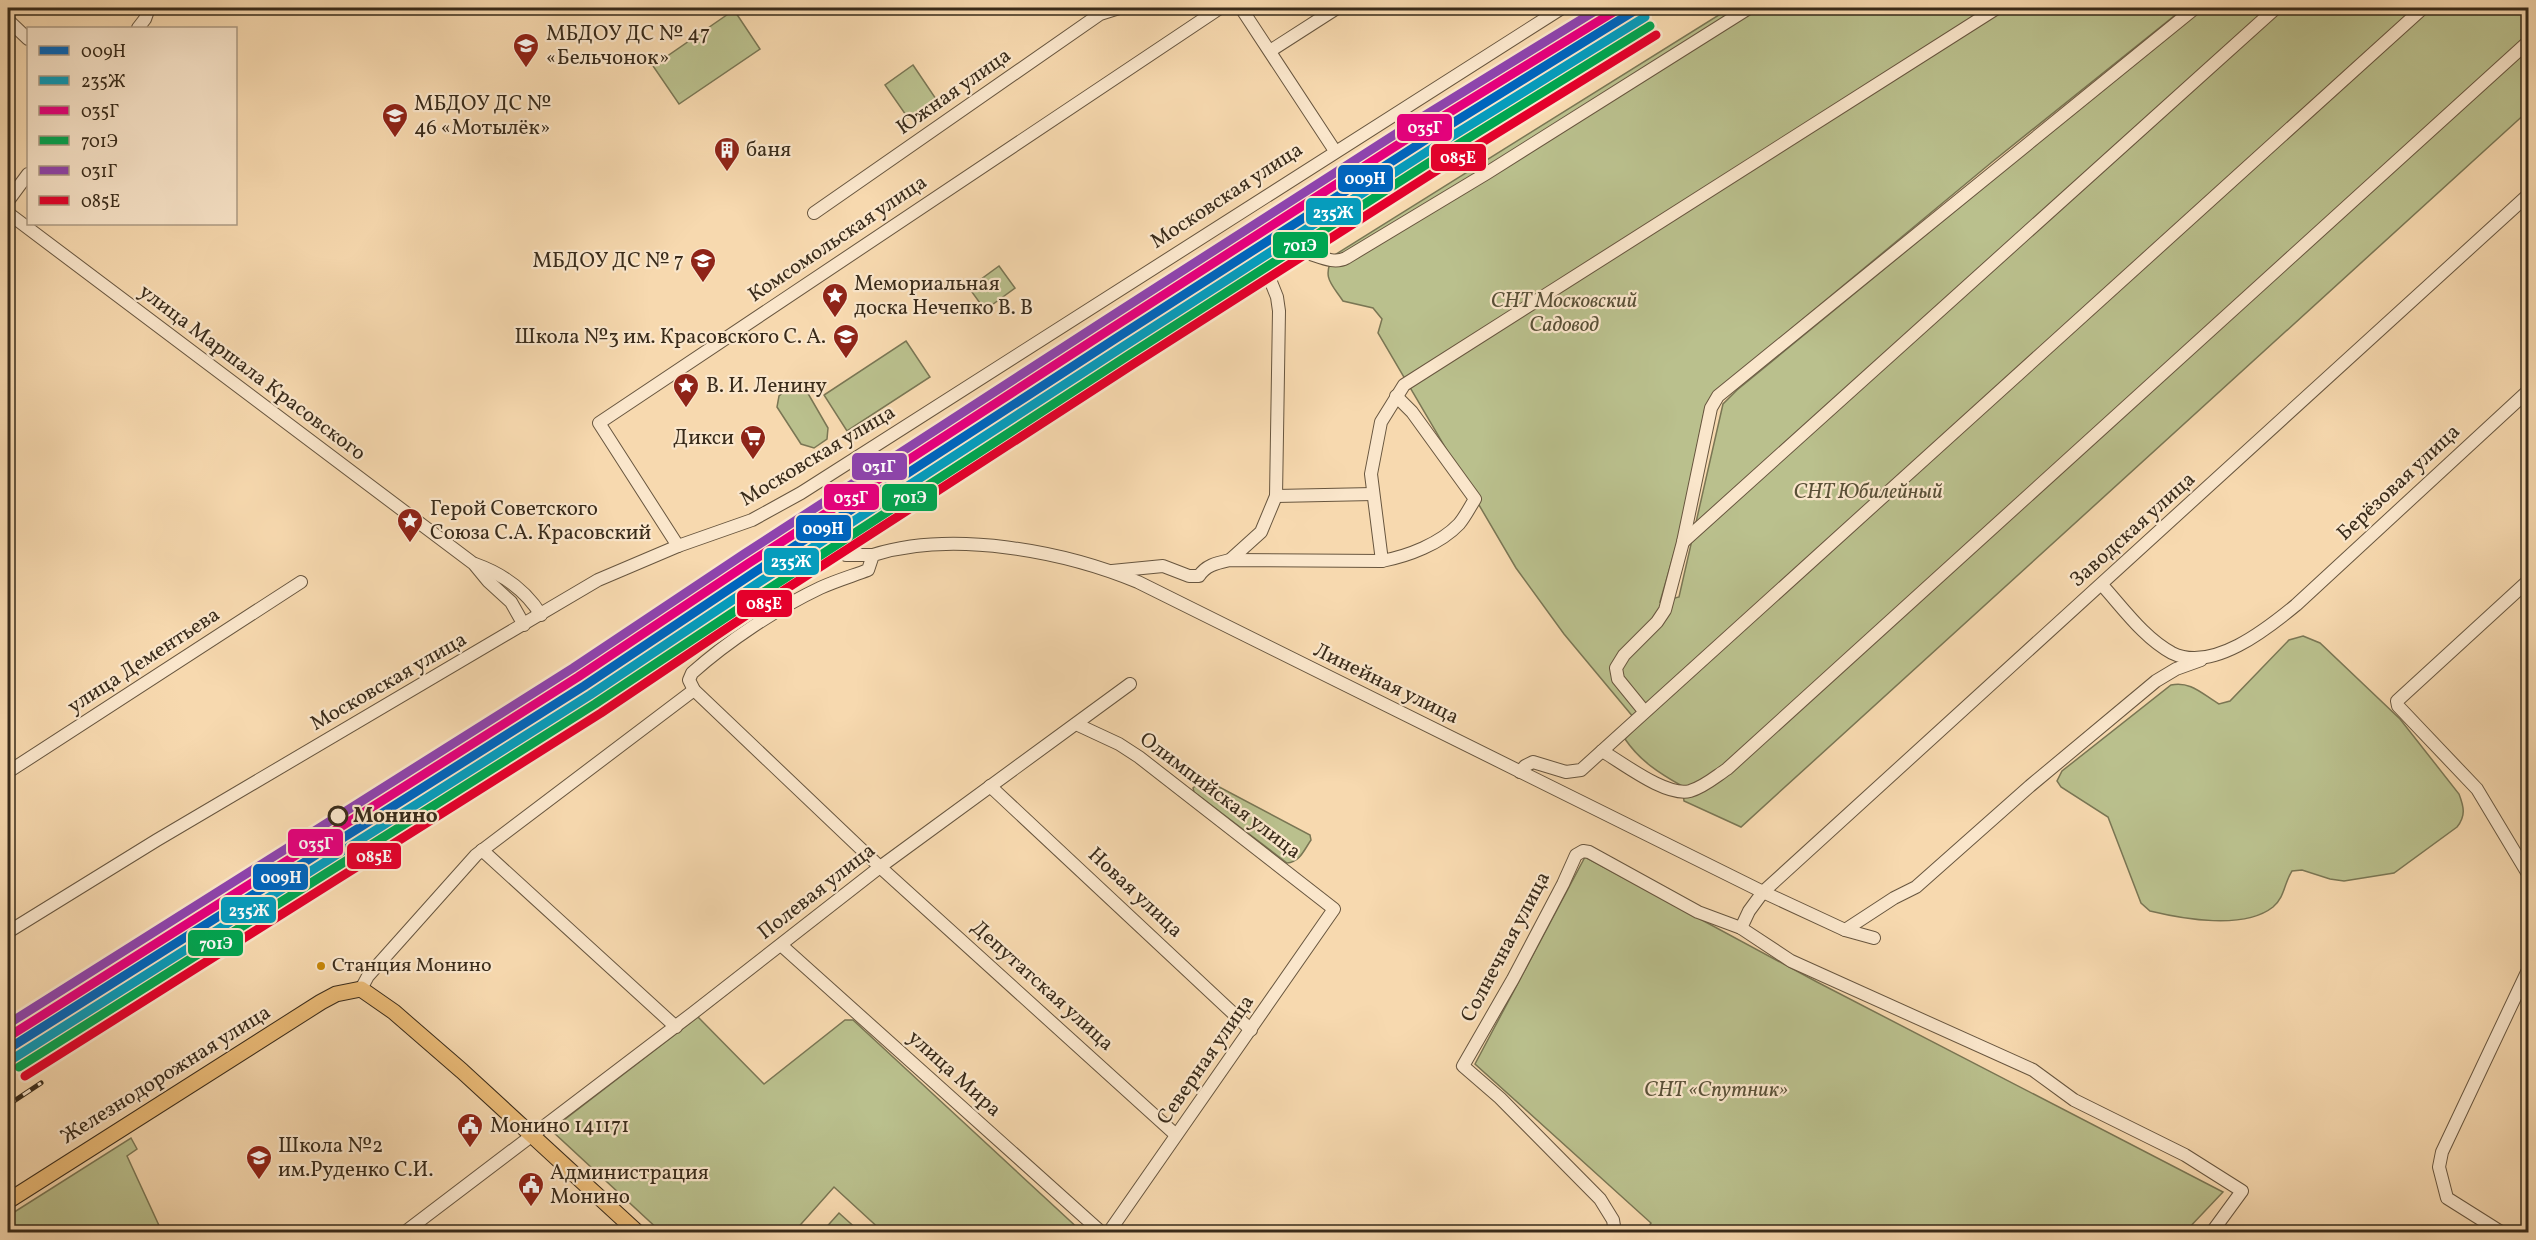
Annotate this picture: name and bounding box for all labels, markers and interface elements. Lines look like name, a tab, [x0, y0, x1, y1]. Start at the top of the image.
place label: МБДОУ ДС № 47 «Бельчонок»	[546, 20, 710, 73]
legend	[27, 27, 237, 225]
school or university icon: МБДОУ ДС № 47 «Бельчонок»	[511, 31, 541, 69]
text: 009Н	[81, 40, 126, 65]
street label: Южная улица	[891, 42, 1017, 142]
text: 235Ж	[81, 70, 126, 95]
place label: МБДОУ ДC № 46 «Мотылёк»	[414, 90, 551, 143]
text: 035Г	[81, 100, 119, 125]
school or university icon: МБДОУ ДC № 46 «Мотылёк»	[380, 101, 410, 139]
line badge: 035Г	[1396, 113, 1453, 142]
text: 035Г	[1408, 118, 1442, 140]
text: 701Э	[81, 130, 118, 155]
building icon: баня	[712, 135, 742, 173]
place label: баня	[746, 136, 791, 165]
street label: Московская улица	[1145, 136, 1309, 256]
line badge: 085Е	[1430, 143, 1487, 172]
text: 085Е	[1440, 148, 1476, 170]
text: 031Г	[81, 160, 118, 185]
line badge: 009Н	[1337, 164, 1394, 193]
street label: Комсомольская улица	[743, 168, 933, 310]
text: 009Н	[1344, 169, 1386, 191]
text: 085Е	[81, 190, 120, 215]
line badge: 235Ж	[1305, 197, 1362, 226]
text: 235Ж	[1313, 203, 1354, 225]
line badge: 701Э	[1272, 231, 1329, 259]
text: 701Э	[1283, 236, 1317, 258]
school or university icon: МБДОУ ДС № 7	[688, 246, 718, 284]
place label: МБДОУ ДС № 7	[532, 247, 684, 276]
place label: Мемориальная доска Нечепко В. В	[854, 270, 1033, 323]
street label: улица Маршала Красовского	[132, 278, 372, 468]
place icon: Мемориальная доска Нечепко В. В	[820, 281, 850, 319]
park label: СНТ Московский Садовод	[1491, 287, 1638, 340]
school or university icon: Школа №3 им. Красовского С. А.	[831, 322, 861, 360]
place label: Школа №3 им. Красовского С. А.	[514, 323, 826, 352]
place icon: В. И. Ленину	[671, 371, 701, 409]
place label: В. И. Ленину	[706, 372, 828, 401]
street label: Московская улица	[735, 398, 901, 514]
street label: Берёзовая улица	[2331, 418, 2467, 548]
supermarket icon: Дикси	[738, 423, 768, 461]
place label: Дикси	[673, 424, 734, 453]
line badge: 031Г	[851, 452, 908, 481]
text: 031Г	[862, 457, 896, 479]
street label: Заводская улица	[2064, 466, 2202, 594]
park label: СНТ Юбилейный	[1793, 478, 1943, 507]
line badge: 035Г	[823, 483, 880, 511]
line badge: 701Э	[881, 483, 938, 512]
text: 035Г	[834, 488, 868, 510]
text: 701Э	[893, 488, 927, 510]
place label: Герой Советского Союза С.А. Красовский	[430, 495, 651, 548]
place icon: Герой Советского Союза С.А. Красовский	[395, 506, 425, 544]
line badge: 009Н	[795, 514, 852, 542]
text: 009Н	[802, 519, 844, 541]
line badge: 235Ж	[763, 547, 820, 576]
text: 235Ж	[771, 552, 812, 574]
line badge: 085Е	[736, 589, 793, 618]
text: 085Е	[746, 594, 782, 616]
street label: улица Дементьева	[62, 601, 226, 721]
street label: Московская улица	[305, 625, 473, 739]
street label: Линейная улица	[1308, 636, 1464, 732]
street label: Олимпийская улица	[1133, 725, 1307, 867]
place label: Монино	[353, 802, 438, 831]
marker: Монино	[328, 806, 348, 826]
line badge: 035Г	[287, 828, 344, 857]
text: 035Г	[299, 834, 333, 856]
street label: Полевая улица	[752, 837, 882, 947]
street label: Новая улица	[1081, 841, 1189, 945]
line badge: 085Е	[346, 842, 402, 870]
text: 085Е	[356, 847, 392, 869]
line badge: 009Н	[252, 863, 309, 891]
street label: Солнечная улица	[1454, 867, 1558, 1027]
text: 009Н	[260, 868, 302, 890]
line badge: 235Ж	[220, 896, 277, 924]
text: 235Ж	[229, 901, 270, 923]
street label: Депутатская улица	[964, 914, 1120, 1058]
line badge: 701Э	[187, 929, 244, 957]
text: 701Э	[199, 934, 233, 956]
place label: Станция Монино	[332, 952, 492, 980]
marker: Станция Монино	[315, 960, 327, 972]
street label: Северная улица	[1150, 989, 1262, 1131]
street label: Железнодорожная улица	[55, 998, 277, 1152]
street label: улица Мира	[901, 1024, 1007, 1124]
park label: СНТ «Спутник»	[1644, 1076, 1788, 1105]
public building icon: Монино 141171	[455, 1111, 485, 1149]
place label: Монино 141171	[490, 1112, 629, 1141]
place label: Школа №2 им.Руденко С.И.	[278, 1132, 433, 1185]
school or university icon: Школа №2 им.Руденко С.И.	[244, 1143, 274, 1181]
place label: Администрация Монино	[550, 1159, 709, 1212]
public building icon: Администрация Монино	[516, 1170, 546, 1208]

